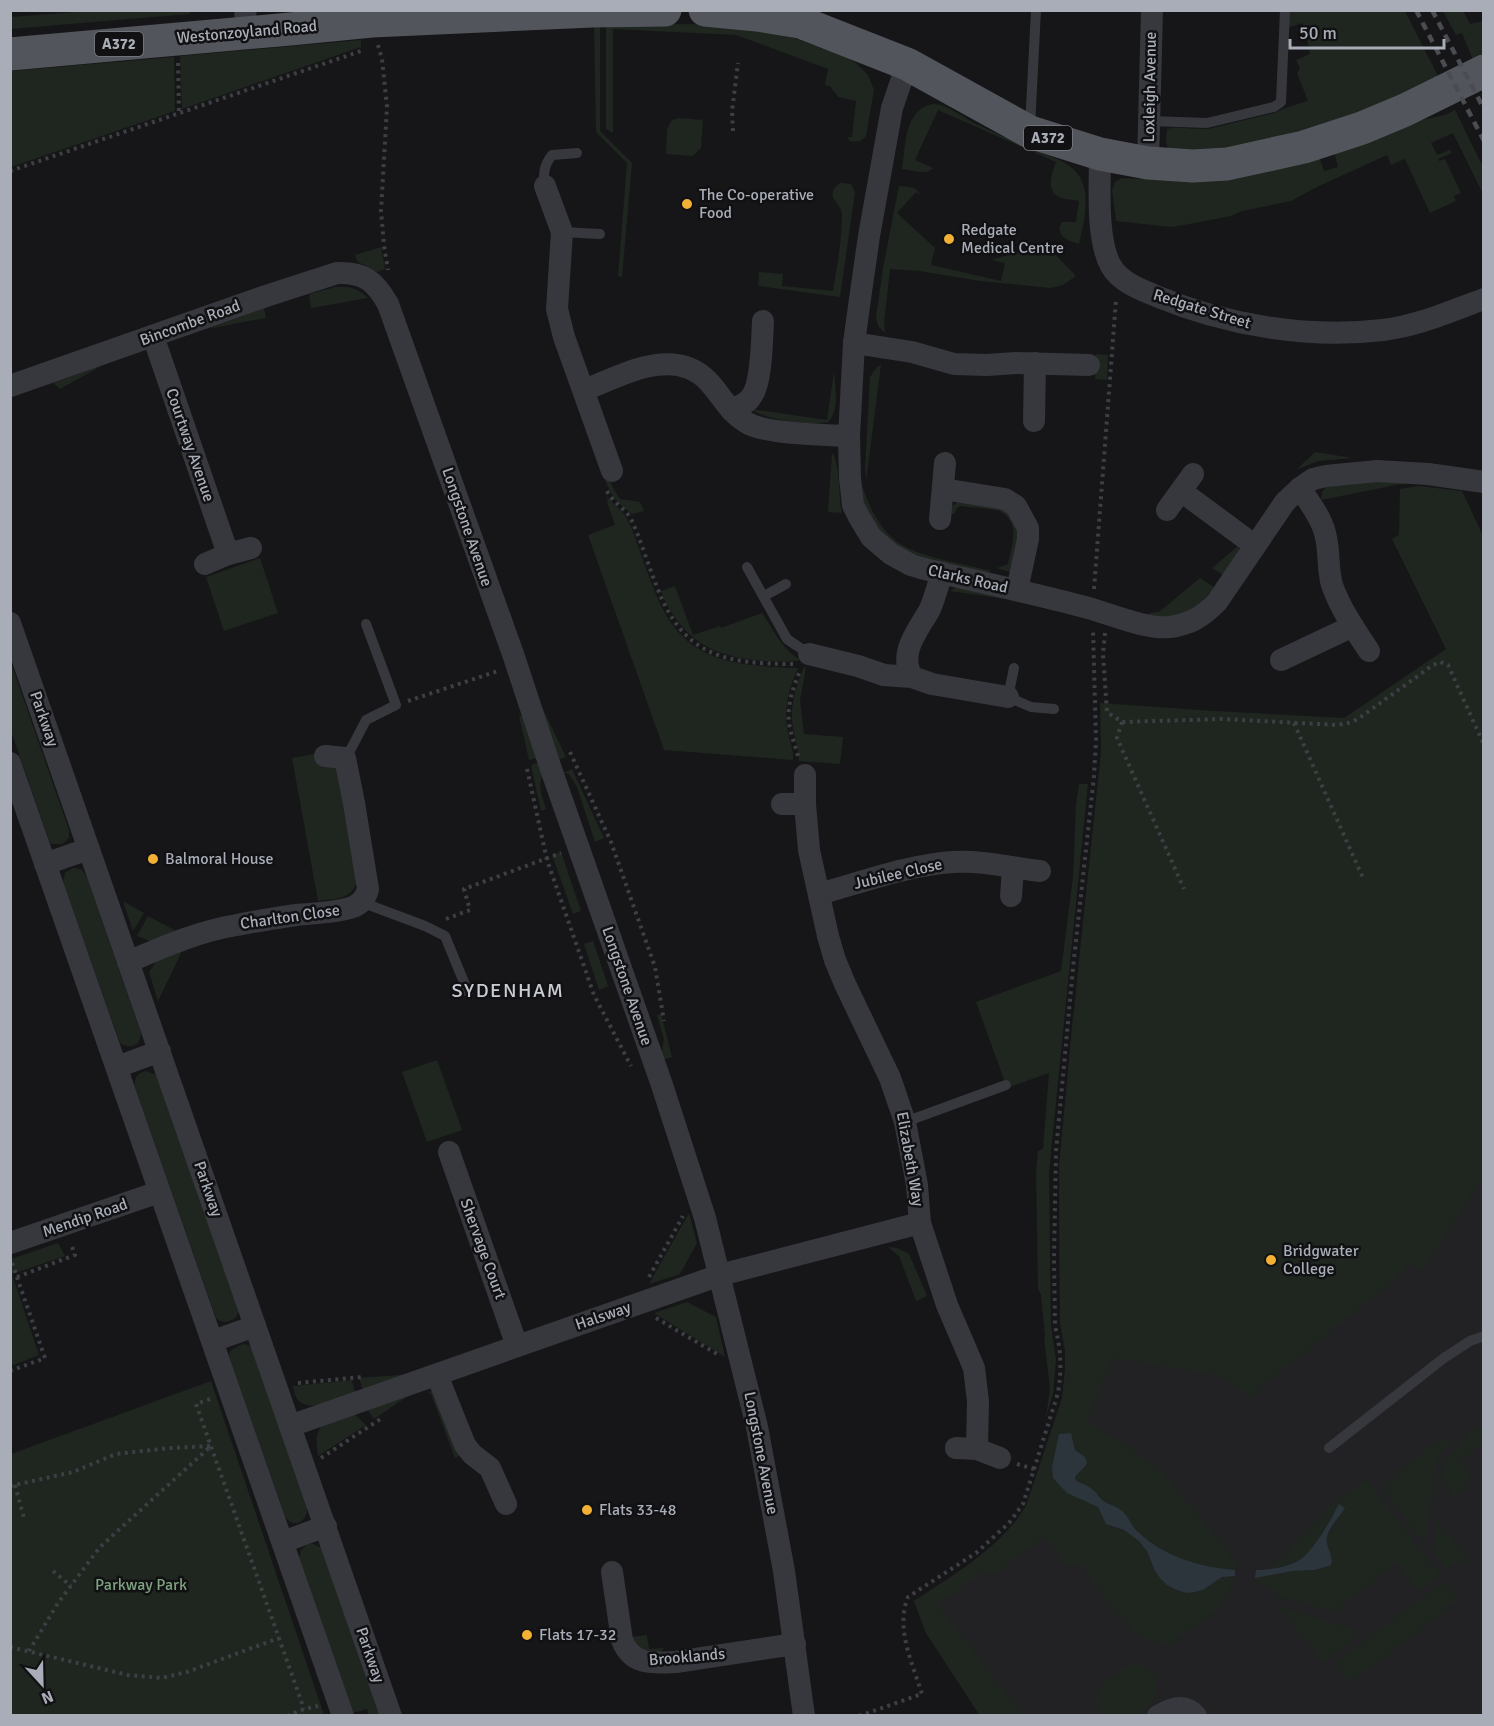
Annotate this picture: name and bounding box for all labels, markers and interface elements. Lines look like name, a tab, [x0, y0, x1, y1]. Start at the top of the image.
scale bar	[1290, 12, 1444, 50]
street label: Westonzoyland Road	[176, 16, 318, 48]
text: 50 m	[1299, 22, 1337, 44]
street label: Loxleigh Avenue	[1139, 31, 1161, 143]
road number: A372	[95, 32, 143, 56]
road number: A372	[1024, 126, 1072, 150]
place label: The Co-operative Food	[699, 185, 814, 223]
marker: The Co-operative Food	[680, 197, 694, 211]
place label: Redgate Medical Centre	[961, 220, 1064, 258]
marker: Redgate Medical Centre	[942, 232, 956, 246]
street label: Redgate Street	[1151, 285, 1254, 333]
street label: Bincombe Road	[137, 296, 243, 350]
street label: Courtway Avenue	[161, 386, 219, 504]
street label: Longstone Avenue	[437, 465, 497, 589]
street label: Clarks Road	[926, 560, 1010, 598]
street label: Parkway	[25, 689, 63, 750]
place label: Balmoral House	[165, 849, 274, 869]
marker: Balmoral House	[146, 852, 160, 866]
street label: Jubilee Close	[852, 854, 944, 894]
street label: Charlton Close	[239, 900, 341, 934]
street label: Longstone Avenue	[597, 924, 657, 1048]
district label: SYDENHAM	[452, 978, 564, 1003]
street label: Elizabeth Way	[892, 1110, 928, 1208]
street label: Parkway	[189, 1159, 227, 1220]
street label: Mendip Road	[40, 1194, 130, 1242]
street label: Shervage Court	[456, 1196, 511, 1302]
place label: Bridgwater College	[1283, 1241, 1359, 1279]
marker: Bridgwater College	[1264, 1253, 1278, 1267]
street label: Halsway	[573, 1297, 634, 1335]
street label: Longstone Avenue	[739, 1390, 783, 1516]
place label: Flats 33-48	[599, 1500, 676, 1520]
marker: Flats 33-48	[580, 1503, 594, 1517]
park label: Parkway Park	[95, 1575, 187, 1595]
street label: Parkway	[351, 1625, 389, 1686]
place label: Flats 17-32	[539, 1625, 616, 1645]
marker: Flats 17-32	[520, 1628, 534, 1642]
street label: Brooklands	[648, 1644, 726, 1670]
north arrow	[12, 1654, 72, 1714]
text: N	[38, 1686, 56, 1708]

